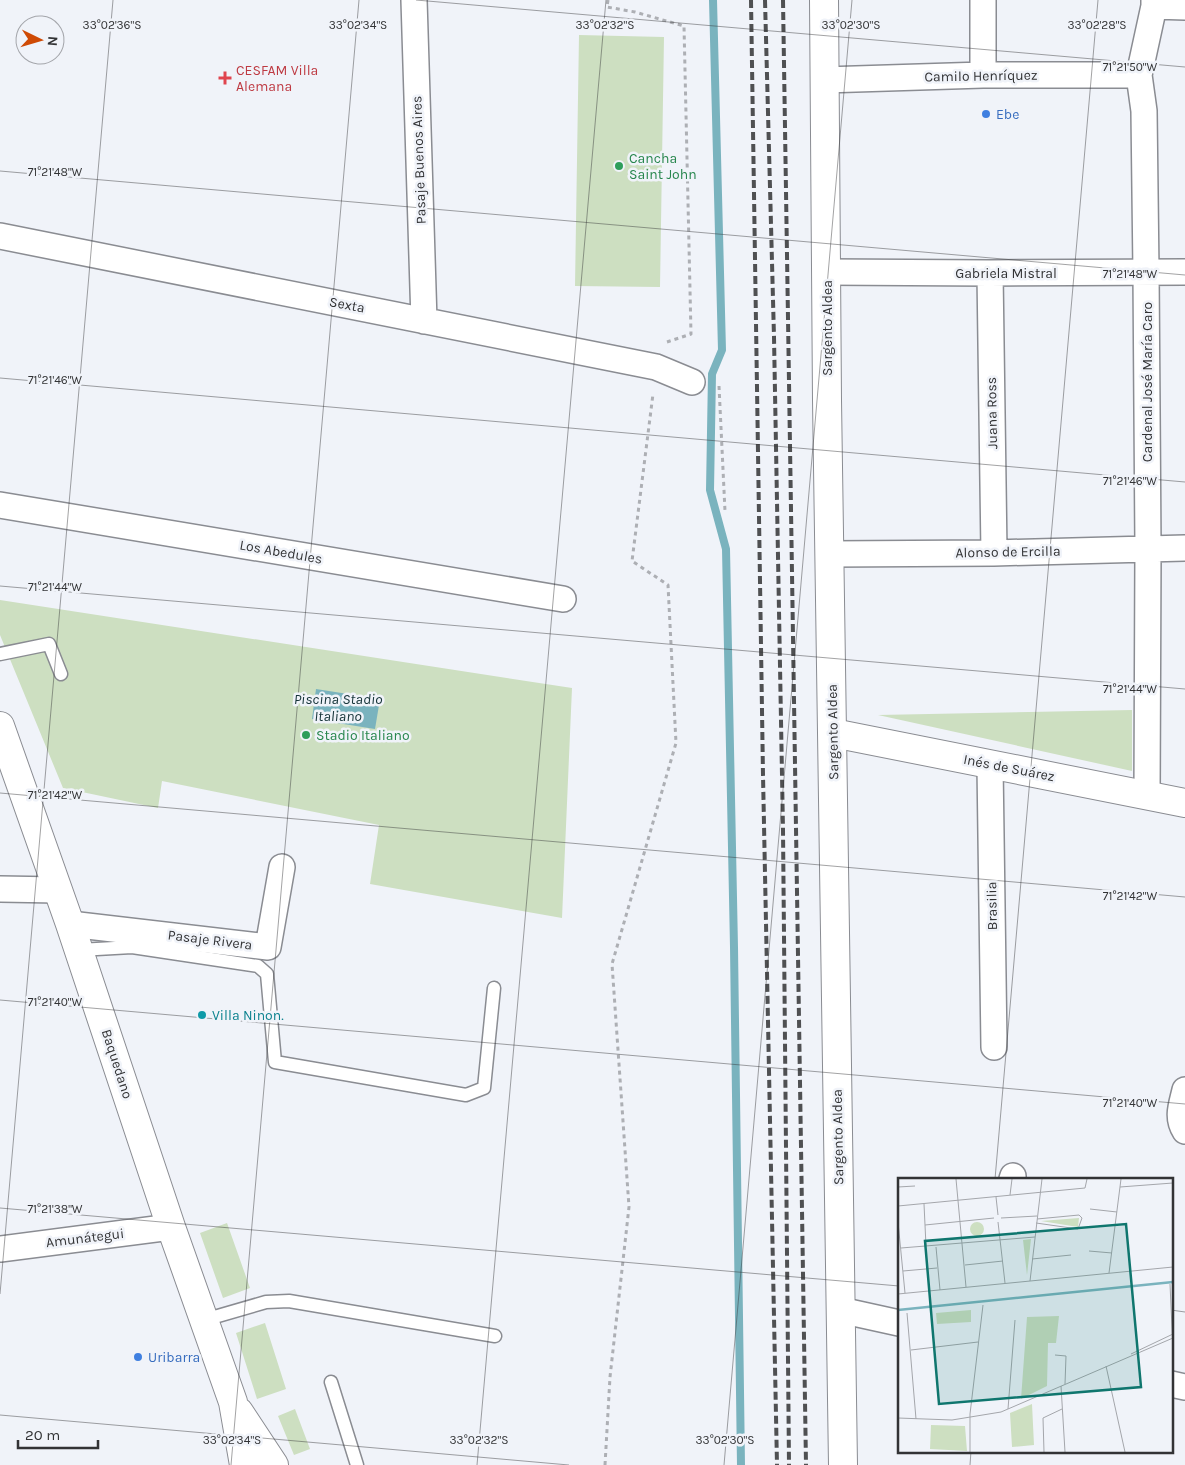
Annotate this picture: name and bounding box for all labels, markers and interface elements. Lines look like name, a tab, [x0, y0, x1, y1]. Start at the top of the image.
north arrow	[15, 15, 65, 65]
text: 33°02'36"S	[83, 18, 141, 32]
text: 33°02'34"S	[329, 18, 387, 32]
text: 33°02'32"S	[576, 18, 634, 32]
text: 33°02'30"S	[821, 18, 881, 32]
text: 33°02'28"S	[1067, 18, 1127, 32]
text: N	[44, 35, 61, 47]
text: 71°21'50"W	[1103, 60, 1158, 74]
place label: CESFAM Villa Alemana	[236, 62, 318, 95]
street label: Camilo Henríquez	[924, 67, 1038, 85]
marker: CESFAM Villa Alemana	[218, 71, 232, 85]
street label: Pasaje Buenos Aires	[408, 96, 430, 224]
place label: Ebe	[996, 106, 1019, 123]
marker: Ebe	[980, 108, 992, 120]
place label: Cancha Saint John	[629, 150, 697, 183]
marker: Cancha Saint John	[613, 160, 625, 172]
text: 71°21'48"W	[28, 165, 83, 179]
street label: Gabriela Mistral	[955, 265, 1057, 282]
text: 71°21'48"W	[1103, 267, 1158, 281]
street label: Sargento Aldea	[819, 280, 836, 376]
street label: Sexta	[328, 293, 366, 317]
street label: Cardenal José María Caro	[1139, 302, 1156, 462]
text: 71°21'46"W	[28, 373, 82, 387]
street label: Juana Ross	[983, 377, 1001, 449]
text: 71°21'46"W	[1103, 474, 1157, 488]
street label: Los Abedules	[238, 536, 324, 568]
street label: Alonso de Ercilla	[955, 543, 1061, 561]
text: 71°21'44"W	[28, 580, 82, 594]
text: 71°21'44"W	[1103, 682, 1157, 696]
street label: Sargento Aldea	[824, 684, 842, 780]
water label: Piscina Stadio Italiano	[294, 690, 383, 725]
place label: Stadio Italiano	[316, 727, 410, 744]
marker: Stadio Italiano	[300, 729, 312, 741]
street label: Inés de Suárez	[962, 751, 1056, 785]
text: 71°21'42"W	[28, 788, 82, 802]
street label: Brasilia	[983, 881, 1001, 931]
text: 71°21'42"W	[1103, 889, 1157, 903]
street label: Pasaje Rivera	[167, 926, 253, 954]
text: 71°21'40"W	[28, 995, 82, 1009]
place label: Villa Ninon.	[212, 1007, 284, 1024]
marker: Villa Ninon.	[196, 1009, 208, 1021]
street label: Baquedano	[98, 1027, 136, 1101]
street label: Sargento Aldea	[829, 1089, 847, 1185]
text: 71°21'40"W	[1103, 1096, 1157, 1110]
inset map	[898, 1178, 1172, 1452]
text: 71°21'38"W	[27, 1202, 83, 1216]
street label: Amunátegui	[45, 1225, 125, 1251]
place label: Uribarra	[148, 1349, 200, 1366]
marker: Uribarra	[132, 1351, 144, 1363]
scale bar	[18, 1418, 98, 1450]
text: 20 m	[25, 1426, 60, 1444]
text: 33°02'34"S	[203, 1433, 261, 1447]
text: 33°02'32"S	[450, 1433, 508, 1447]
text: 33°02'30"S	[695, 1433, 755, 1447]

